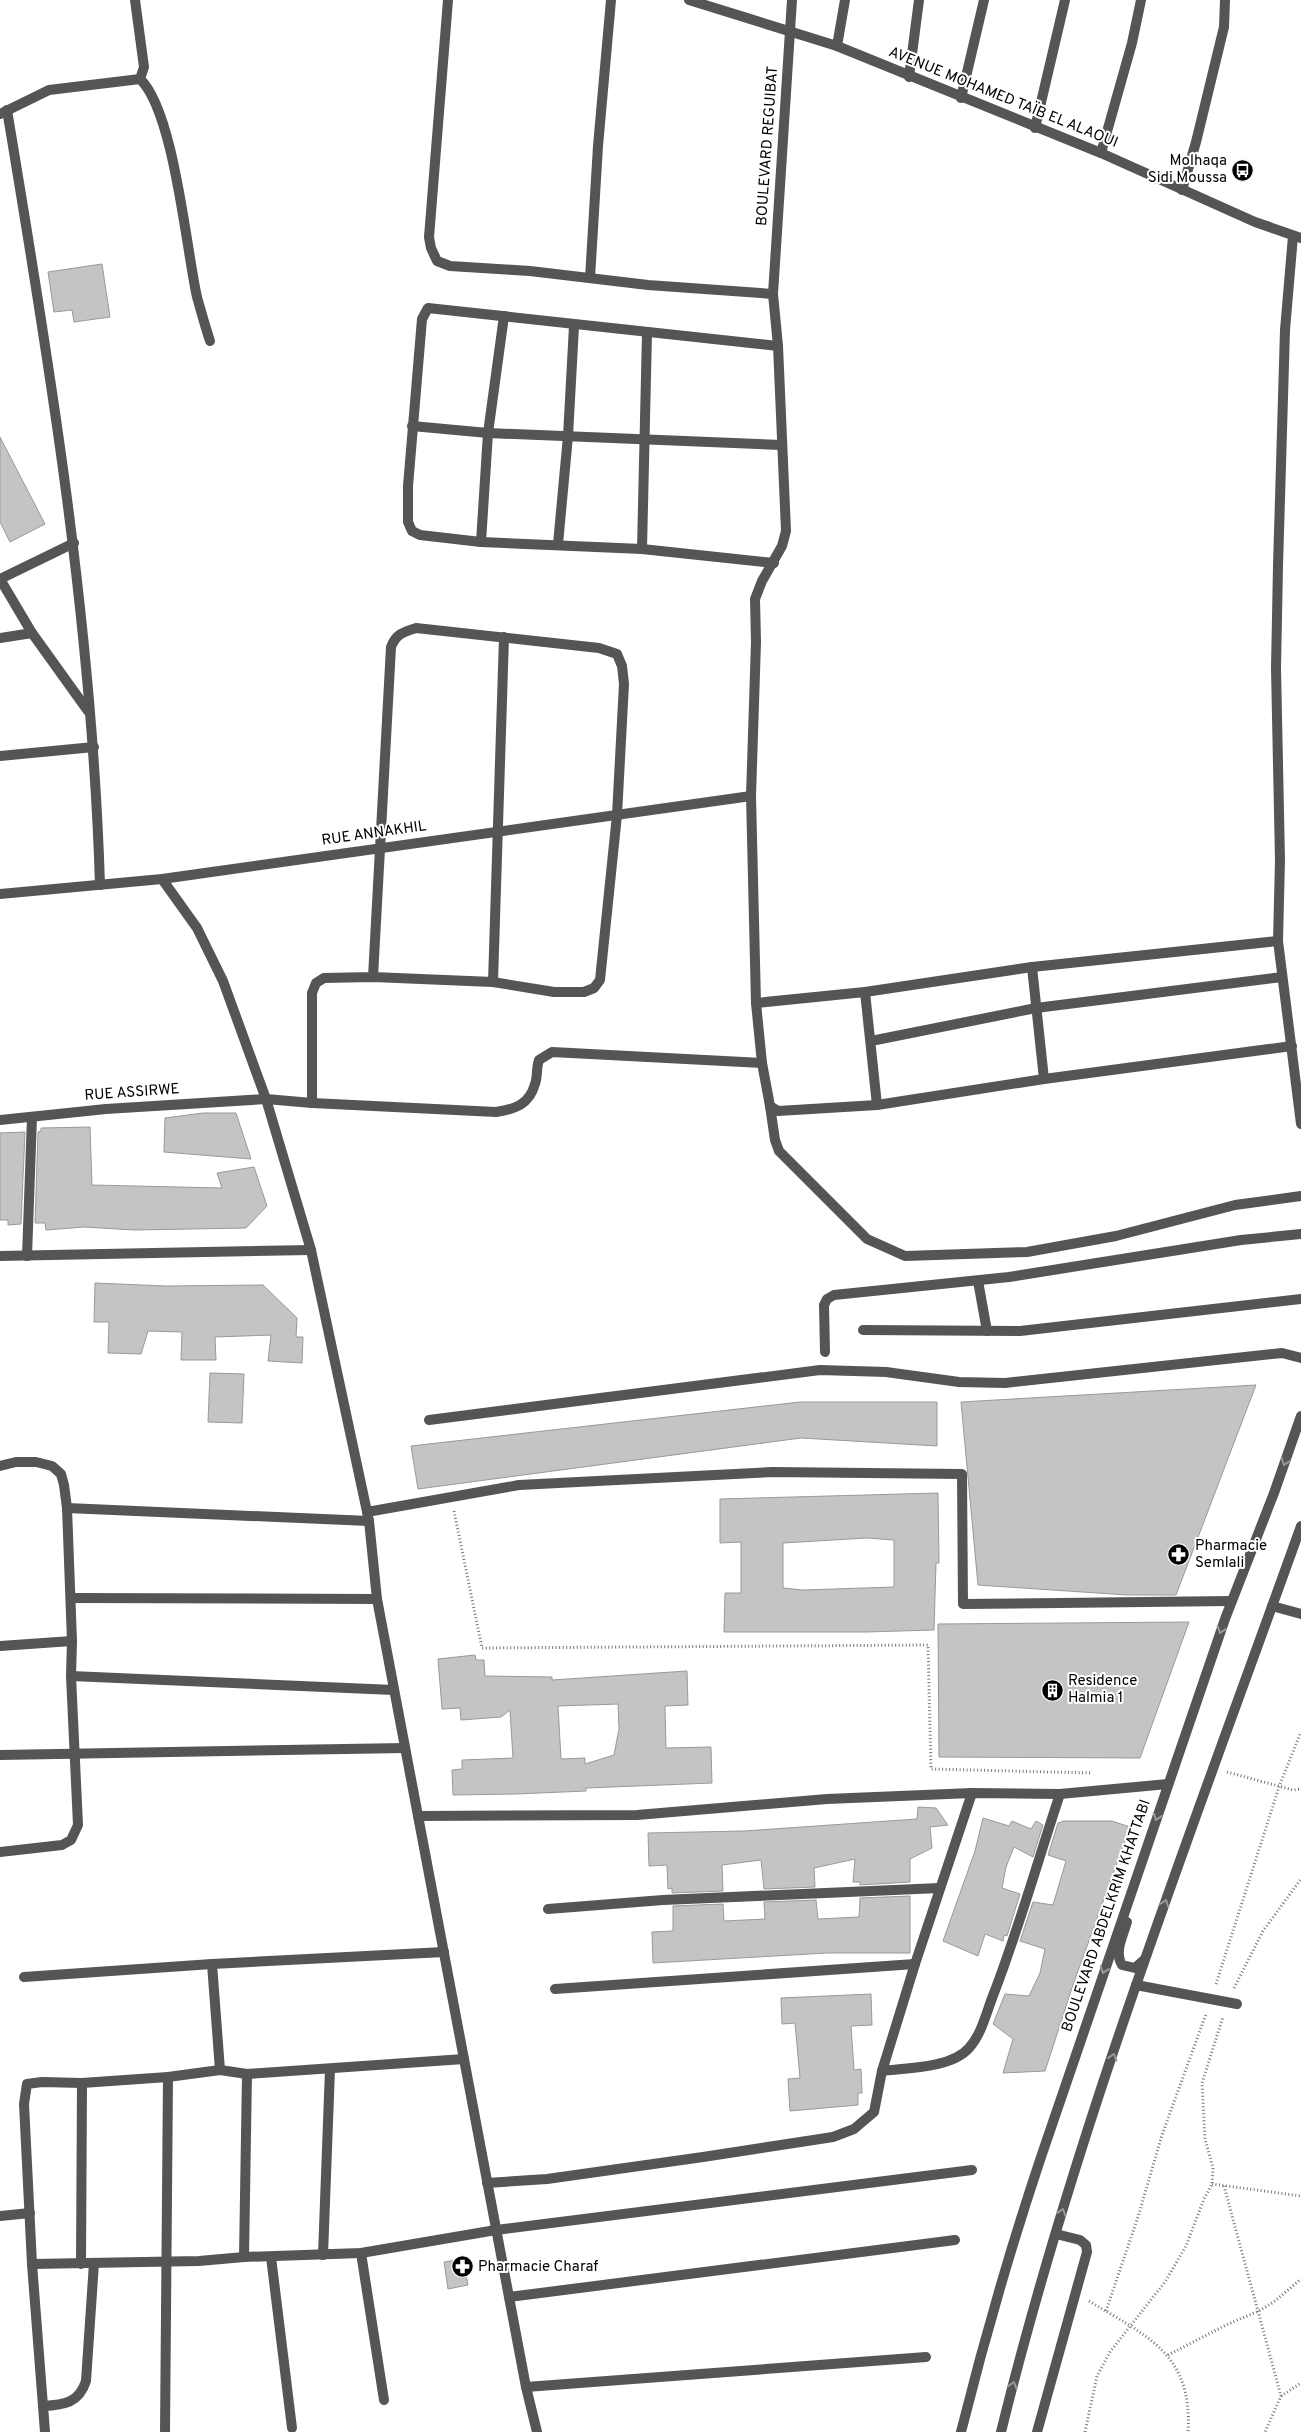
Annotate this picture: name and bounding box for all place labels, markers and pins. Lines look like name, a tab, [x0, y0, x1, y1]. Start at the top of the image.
place label: Molhaqa Sidi Moussa	[1148, 152, 1227, 188]
bus stop icon: Molhaqa Sidi Moussa	[1231, 158, 1255, 182]
place label: Pharmacie Semlali	[1195, 1537, 1267, 1573]
pharmacy icon: Pharmacie Semlali	[1167, 1543, 1191, 1567]
place label: Residence Halmia 1	[1068, 1672, 1137, 1708]
building icon: Residence Halmia 1	[1040, 1678, 1064, 1702]
pharmacy icon: Pharmacie Charaf	[450, 2255, 474, 2279]
place label: Pharmacie Charaf	[478, 2258, 598, 2277]

